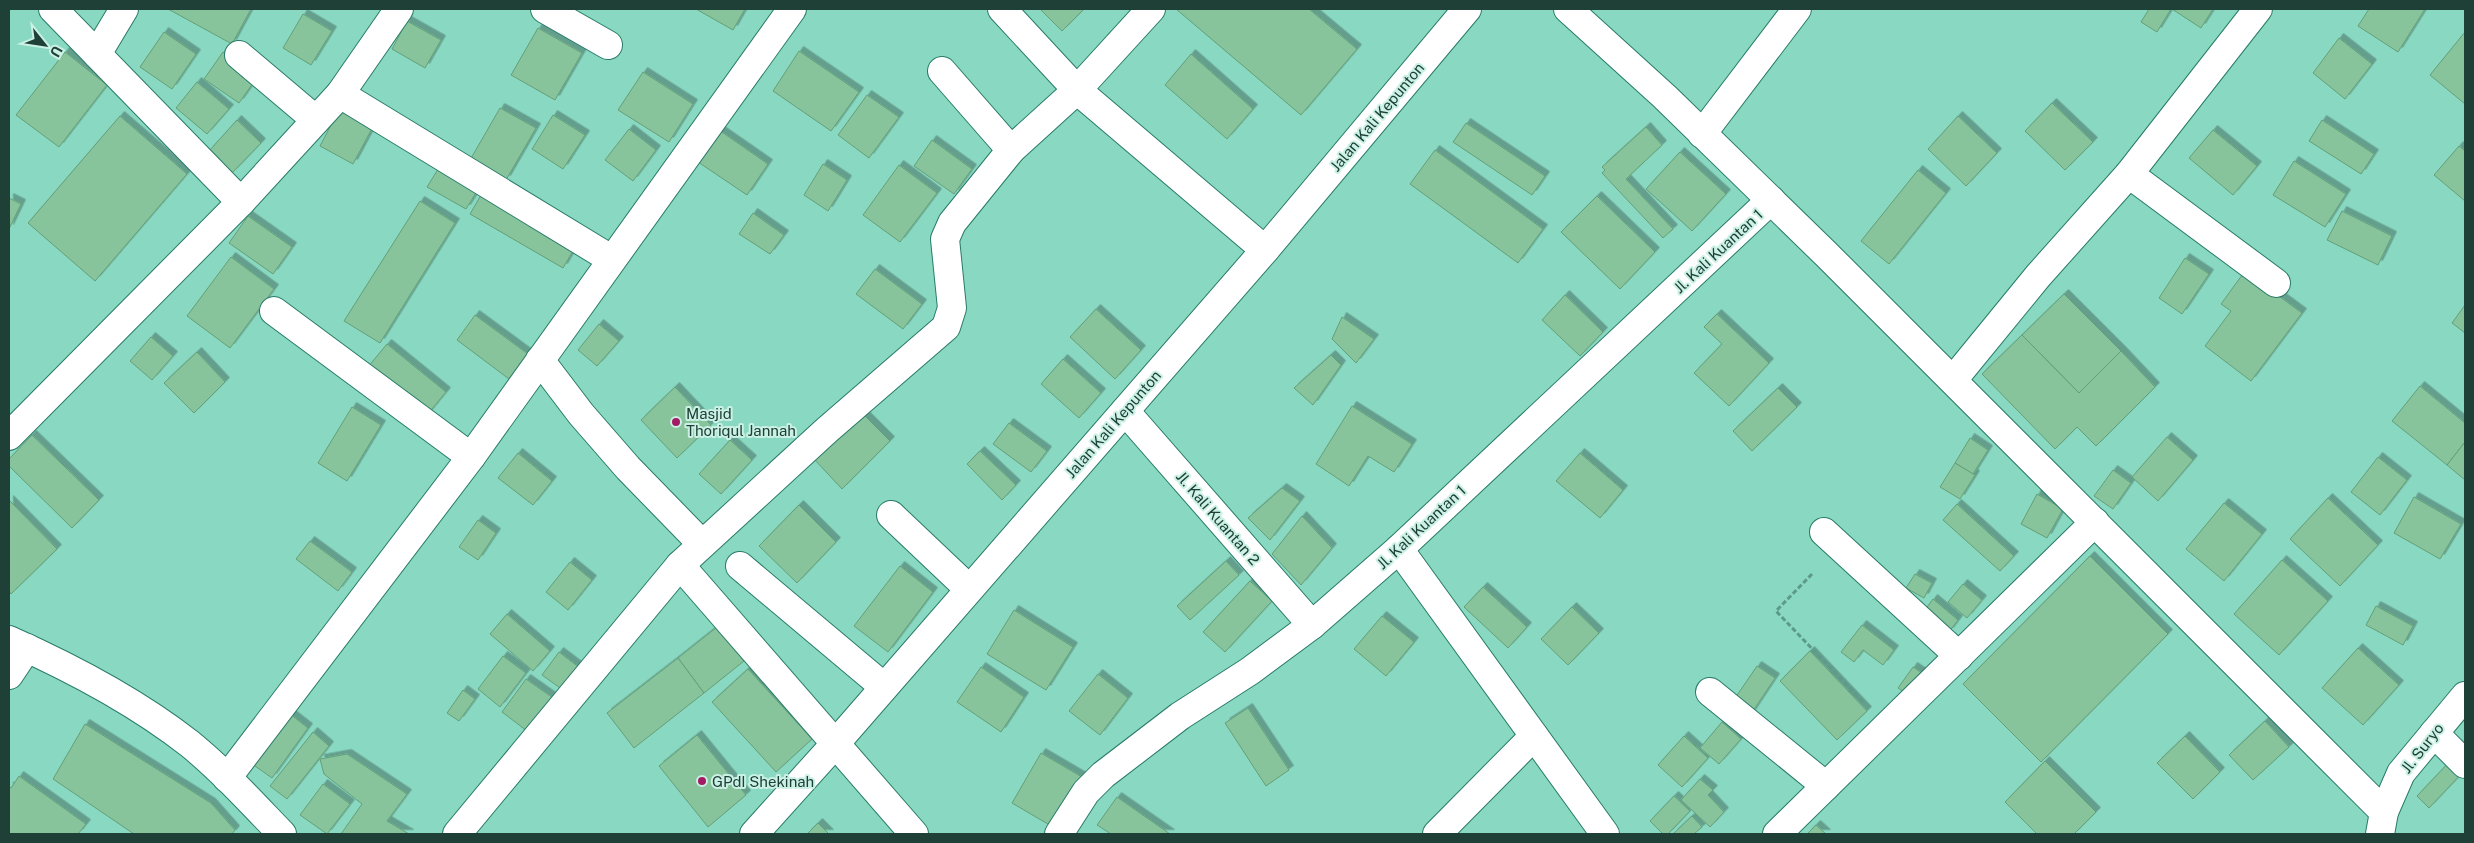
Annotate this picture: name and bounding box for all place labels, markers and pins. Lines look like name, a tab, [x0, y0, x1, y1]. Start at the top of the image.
place label: Masjid Thoriqul Jannah	[686, 405, 796, 439]
marker: Masjid Thoriqul Jannah	[670, 416, 682, 428]
place label: GPdI Shekinah	[712, 773, 814, 790]
marker: GPdI Shekinah	[696, 775, 708, 787]

